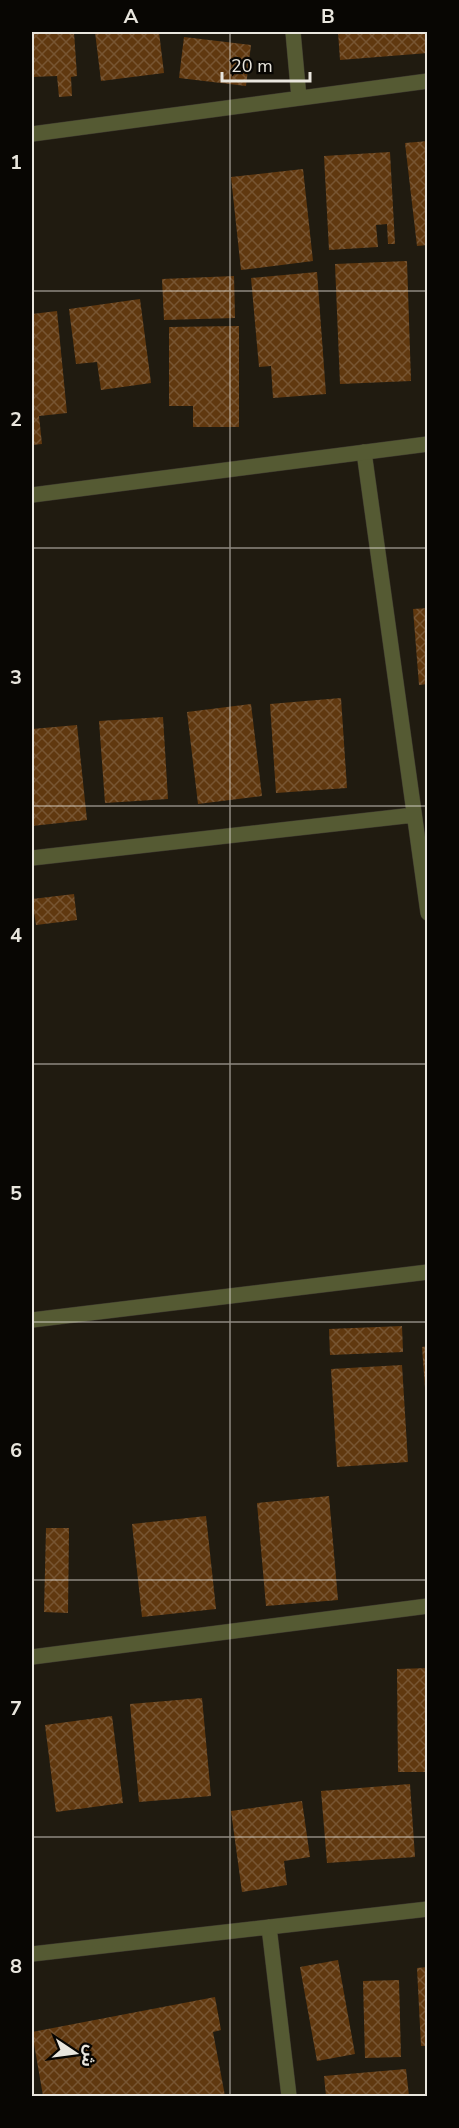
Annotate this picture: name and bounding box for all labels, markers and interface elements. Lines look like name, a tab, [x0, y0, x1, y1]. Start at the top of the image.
text: A	[124, 3, 139, 30]
text: B	[321, 3, 335, 30]
scale bar	[222, 45, 310, 83]
text: 20 m	[231, 54, 273, 78]
text: 1	[10, 149, 22, 176]
text: 2	[10, 406, 22, 433]
text: 3	[10, 664, 22, 691]
text: 4	[10, 922, 22, 949]
text: 5	[10, 1180, 22, 1207]
text: 6	[10, 1437, 22, 1464]
text: 7	[10, 1695, 22, 1722]
text: 8	[10, 1953, 22, 1980]
north arrow	[45, 2023, 105, 2083]
text: ش	[75, 2043, 102, 2069]

